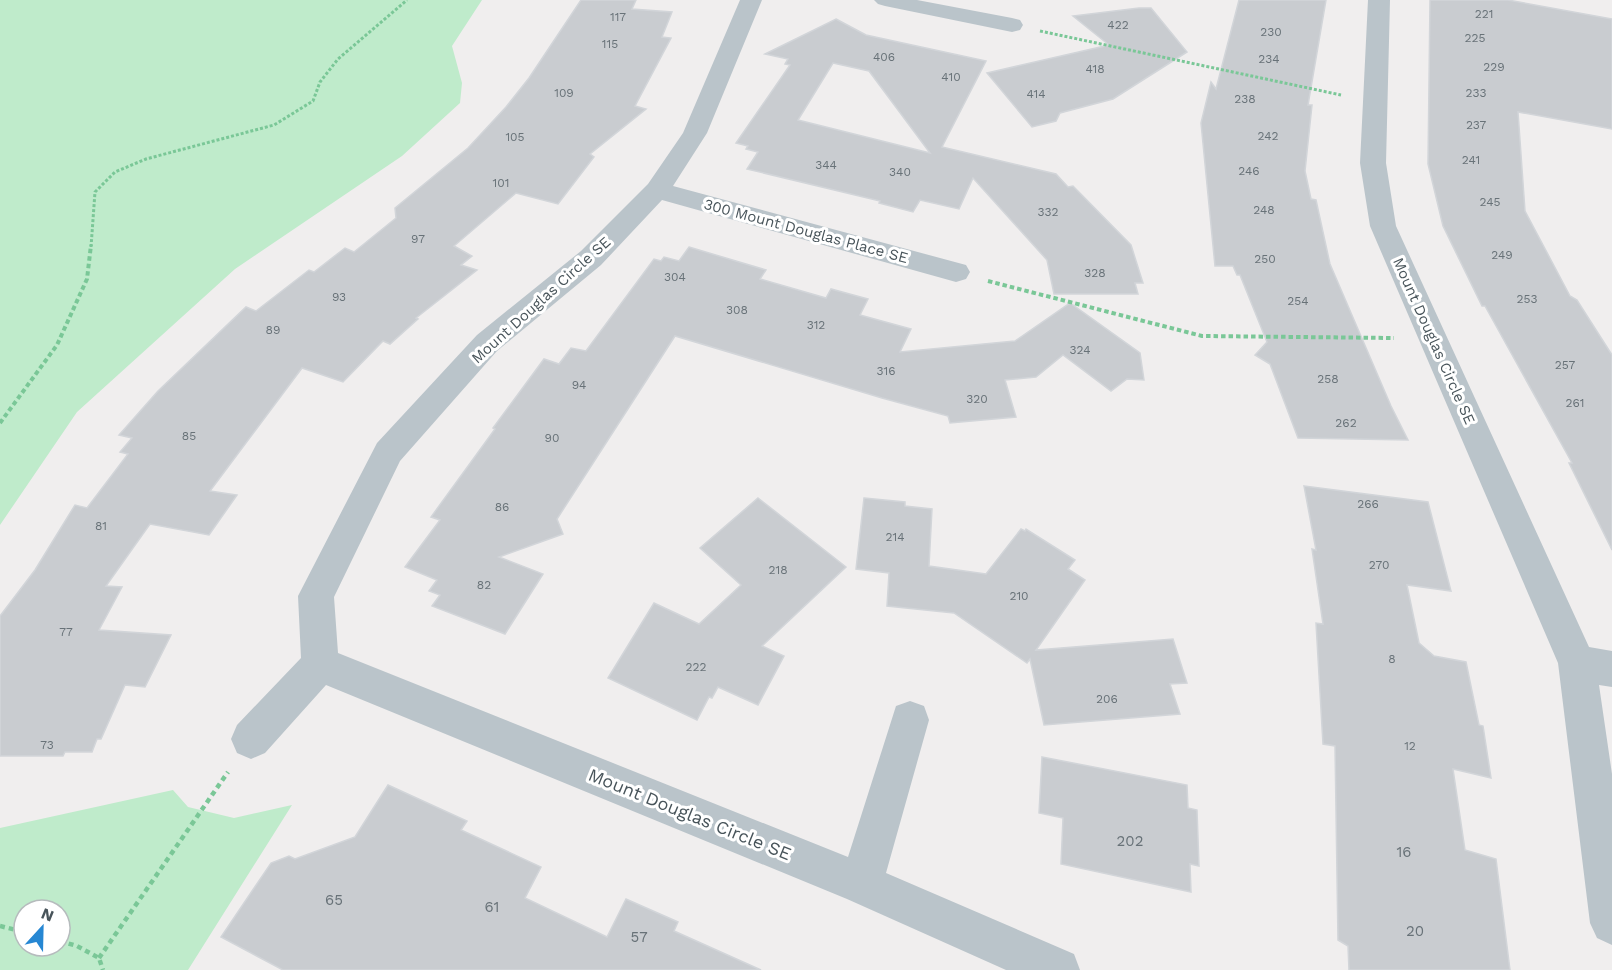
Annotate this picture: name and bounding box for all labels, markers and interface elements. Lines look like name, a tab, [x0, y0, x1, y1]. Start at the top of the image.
house number: 221	[1475, 7, 1493, 21]
house number: 117	[610, 10, 626, 24]
house number: 422	[1107, 18, 1129, 32]
house number: 230	[1260, 25, 1282, 39]
house number: 225	[1465, 31, 1485, 45]
house number: 115	[602, 37, 618, 51]
house number: 406	[873, 50, 895, 64]
house number: 234	[1258, 52, 1280, 66]
house number: 229	[1483, 60, 1505, 74]
house number: 418	[1085, 62, 1105, 76]
house number: 410	[941, 70, 961, 84]
house number: 109	[554, 86, 574, 100]
house number: 233	[1466, 86, 1487, 100]
house number: 414	[1026, 87, 1046, 101]
house number: 238	[1234, 92, 1256, 106]
house number: 237	[1466, 118, 1486, 132]
house number: 242	[1258, 129, 1278, 143]
house number: 105	[505, 130, 525, 144]
house number: 241	[1462, 153, 1480, 167]
house number: 344	[815, 158, 837, 172]
house number: 246	[1238, 164, 1260, 178]
house number: 340	[889, 165, 911, 179]
house number: 101	[493, 176, 509, 190]
street label: 300 Mount Douglas Place SE	[702, 195, 910, 267]
house number: 245	[1480, 195, 1500, 209]
house number: 248	[1253, 203, 1275, 217]
house number: 332	[1038, 205, 1059, 219]
house number: 97	[411, 232, 425, 246]
street label: Mount Douglas Circle SE	[468, 233, 614, 367]
house number: 249	[1491, 248, 1513, 262]
house number: 250	[1254, 252, 1276, 266]
street label: Mount Douglas Circle SE	[1389, 255, 1479, 427]
house number: 328	[1084, 266, 1106, 280]
house number: 304	[664, 270, 686, 284]
house number: 93	[332, 290, 346, 304]
house number: 253	[1517, 292, 1537, 306]
house number: 254	[1287, 294, 1309, 308]
house number: 308	[726, 303, 748, 317]
house number: 312	[807, 318, 825, 332]
house number: 89	[266, 323, 280, 337]
house number: 324	[1070, 343, 1090, 357]
house number: 257	[1555, 358, 1576, 372]
house number: 316	[877, 364, 895, 378]
house number: 258	[1317, 372, 1339, 386]
house number: 94	[572, 378, 586, 392]
house number: 320	[966, 392, 988, 406]
house number: 261	[1566, 396, 1584, 410]
house number: 262	[1335, 416, 1357, 430]
house number: 85	[182, 429, 196, 443]
house number: 90	[545, 431, 559, 445]
house number: 266	[1357, 497, 1379, 511]
house number: 86	[495, 500, 509, 514]
house number: 81	[95, 519, 107, 533]
house number: 214	[885, 530, 905, 544]
house number: 270	[1369, 558, 1389, 572]
house number: 218	[768, 563, 788, 577]
house number: 82	[477, 578, 491, 592]
house number: 210	[1009, 589, 1029, 603]
house number: 77	[59, 625, 73, 639]
house number: 8	[1388, 652, 1396, 666]
house number: 222	[686, 660, 707, 674]
house number: 206	[1096, 692, 1118, 706]
house number: 73	[40, 738, 54, 752]
house number: 12	[1404, 739, 1416, 753]
street label: Mount Douglas Circle SE	[585, 764, 795, 864]
house number: 202	[1117, 832, 1143, 850]
house number: 16	[1397, 843, 1411, 861]
house number: 65	[325, 891, 343, 909]
north arrow	[12, 898, 72, 958]
house number: 61	[485, 898, 499, 916]
text: N	[38, 904, 56, 926]
house number: 20	[1406, 922, 1424, 940]
house number: 57	[630, 928, 648, 946]

